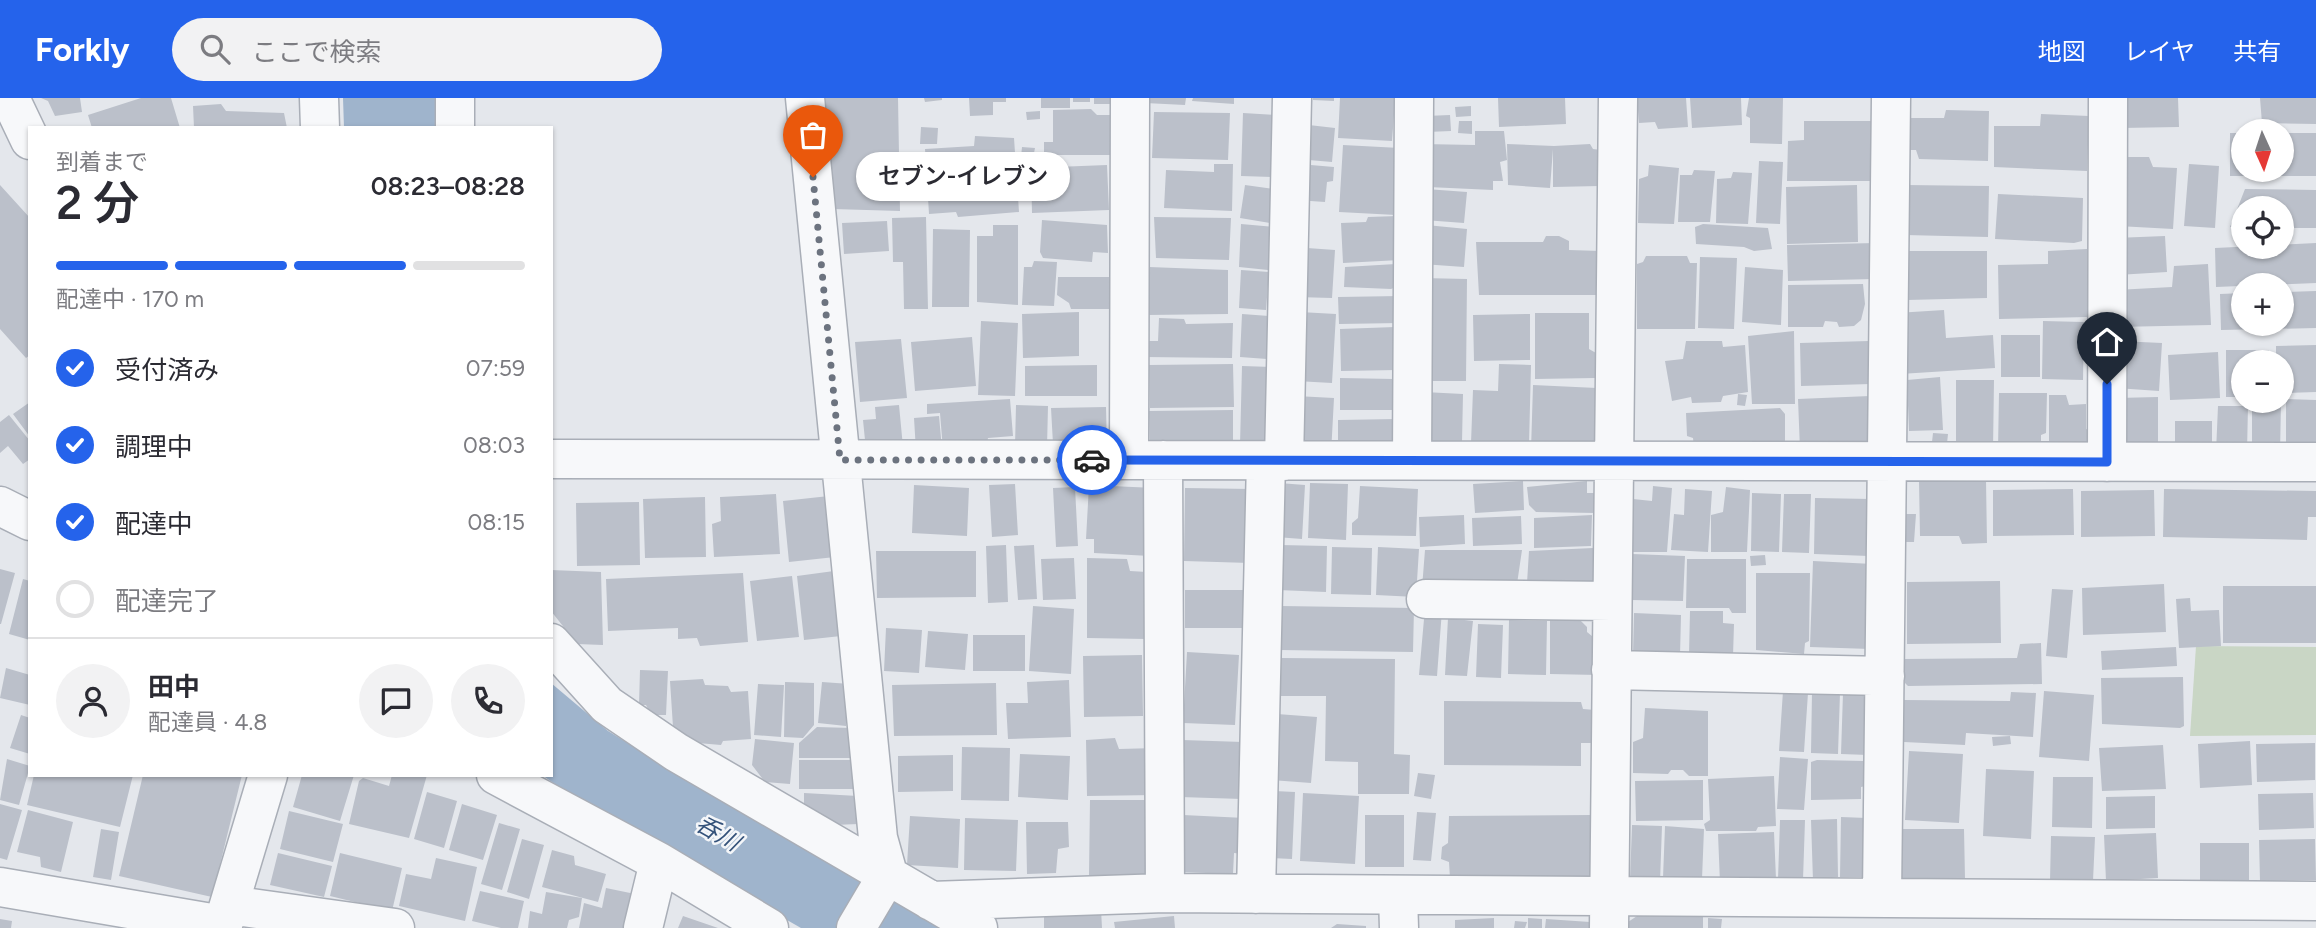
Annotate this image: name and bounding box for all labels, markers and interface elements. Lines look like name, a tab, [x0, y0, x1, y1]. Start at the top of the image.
search box	[172, 18, 662, 81]
text: Forkly	[35, 30, 130, 69]
icon: search	[196, 30, 234, 68]
text: ここで検索	[252, 36, 382, 68]
text: 地図	[2038, 37, 2086, 66]
text: レイヤ	[2124, 37, 2195, 66]
text: 共有	[2233, 37, 2281, 66]
pin	[783, 105, 843, 177]
icon: bag	[794, 116, 832, 154]
north arrow	[2231, 119, 2294, 182]
map controls	[2231, 119, 2294, 413]
text: 到着まで	[56, 148, 148, 176]
callout: セブン-イレブン	[855, 153, 1068, 202]
text: セブン-イレブン	[878, 162, 1048, 190]
text: 08:23–08:28	[371, 170, 525, 202]
text: 2 分	[56, 175, 139, 231]
button: locate	[2231, 196, 2294, 259]
button: +	[2231, 273, 2294, 336]
text: 配達中 · 170 m	[56, 285, 204, 313]
pin	[2077, 312, 2137, 384]
icon: home	[2088, 323, 2126, 361]
icon: check	[56, 349, 94, 387]
button: −	[2231, 350, 2294, 413]
text: 受付済み	[115, 354, 219, 386]
text: 07:59	[466, 354, 525, 382]
courier	[1057, 425, 1127, 495]
icon: check	[56, 426, 94, 464]
text: 調理中	[115, 431, 193, 463]
text: 08:03	[463, 431, 525, 459]
icon: car	[1073, 441, 1111, 479]
icon: check	[56, 503, 94, 541]
text: 配達中	[115, 508, 193, 540]
text: 08:15	[468, 508, 525, 536]
text: 配達完了	[115, 585, 219, 617]
button: person	[56, 664, 130, 738]
button: chat	[359, 664, 433, 738]
button: phone	[451, 664, 525, 738]
text: 田中	[148, 671, 200, 703]
text: 配達員 · 4.8	[148, 708, 267, 736]
water label: 呑川	[691, 809, 748, 858]

